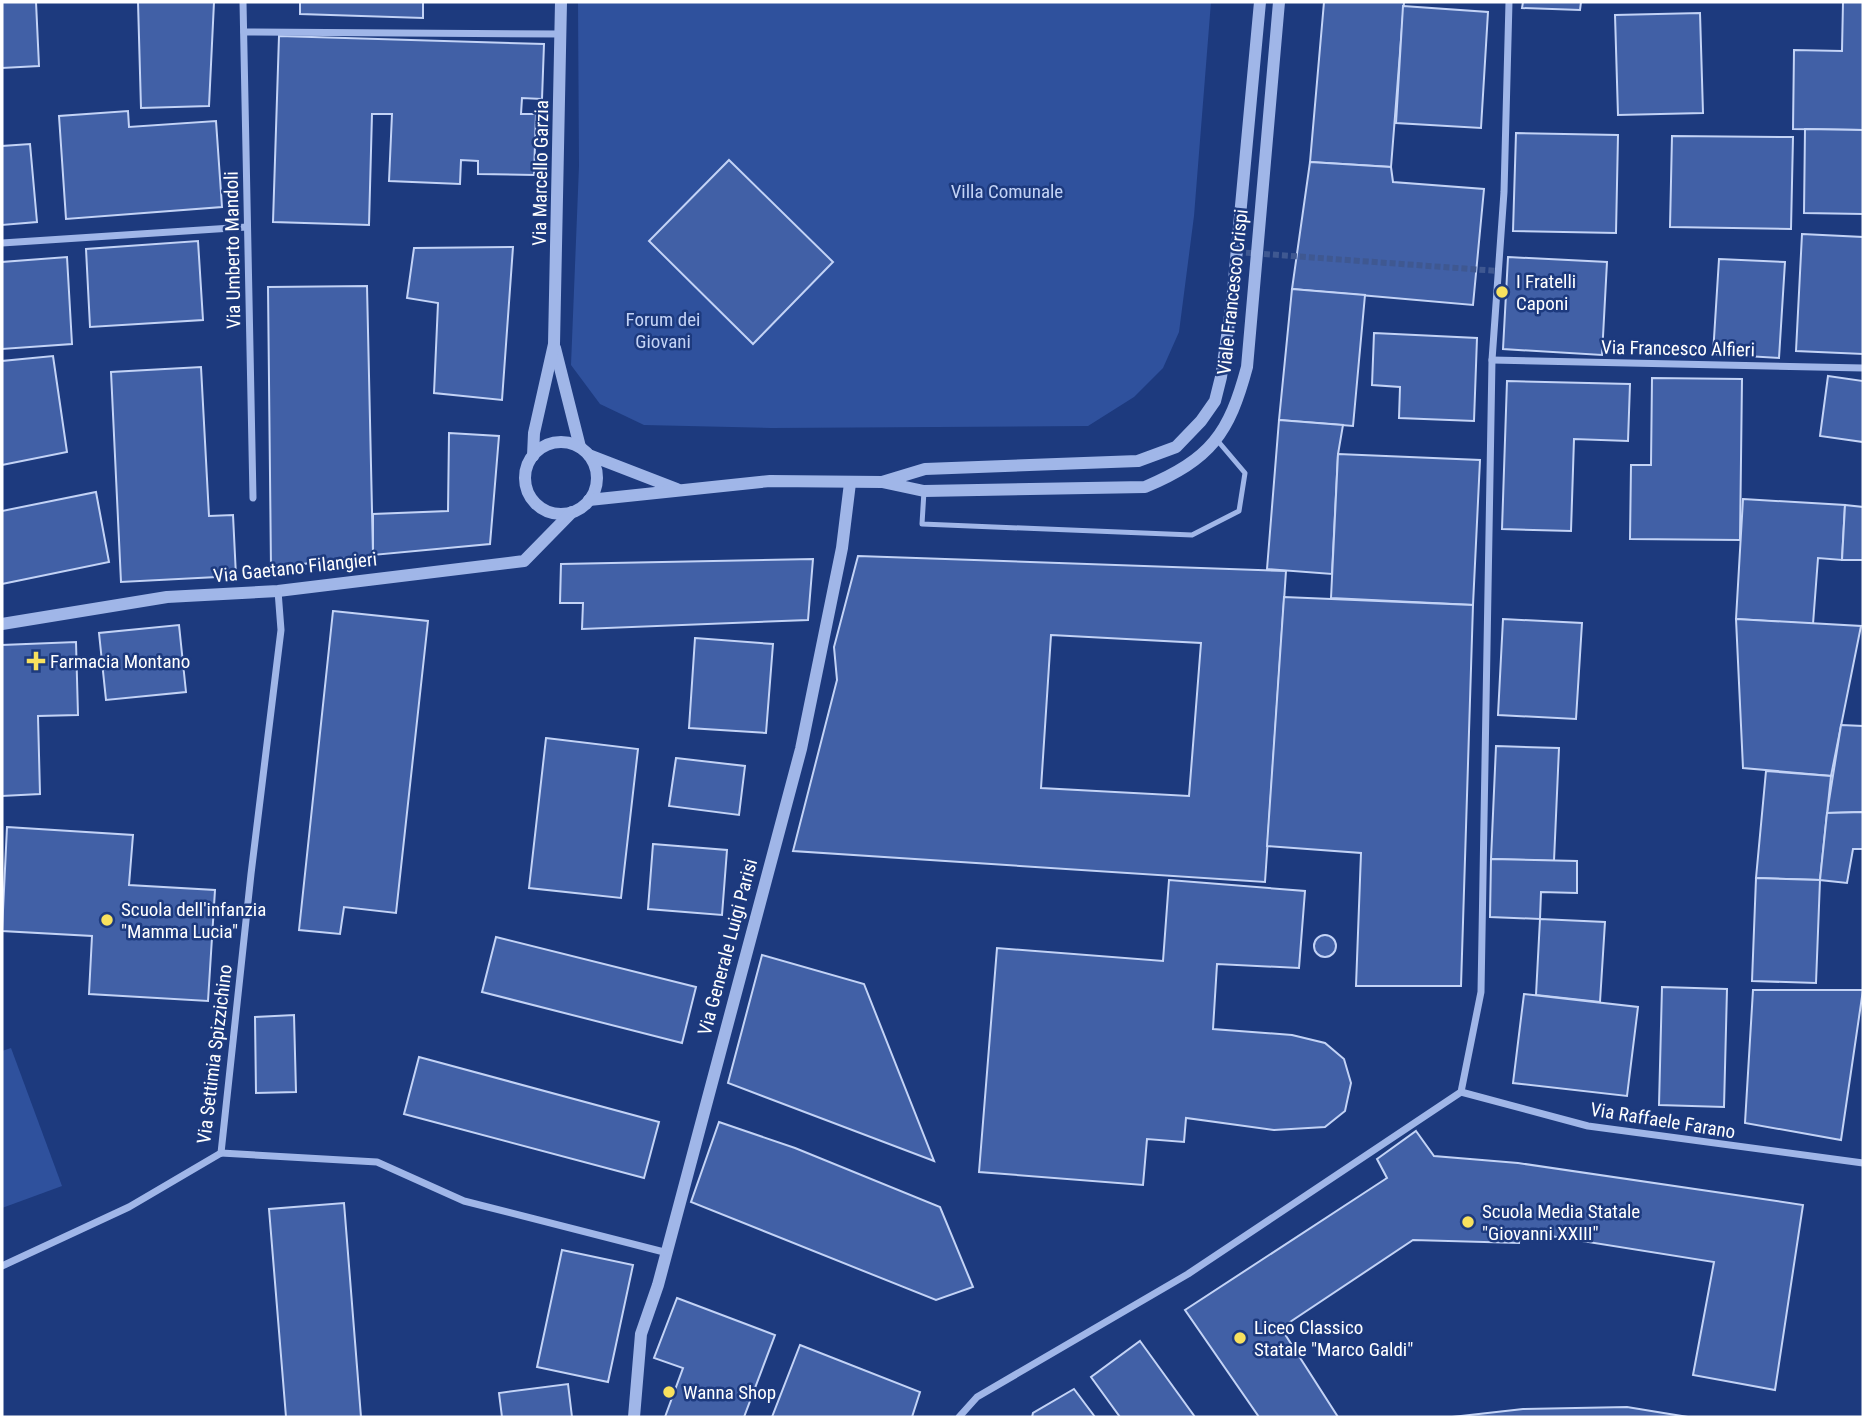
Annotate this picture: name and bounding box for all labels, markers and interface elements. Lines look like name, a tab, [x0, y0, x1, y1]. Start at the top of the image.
street label: Via Marcello Garzia	[528, 100, 553, 246]
street label: Via Umberto Mandoli	[220, 171, 245, 329]
park label: Villa Comunale	[951, 180, 1063, 203]
street label: Viale Francesco Crispi	[1212, 208, 1253, 376]
place label: I Fratelli Caponi	[1516, 270, 1576, 315]
marker: I Fratelli Caponi	[1494, 284, 1510, 300]
park label: Forum dei Giovani	[626, 308, 700, 353]
street label: Via Francesco Alfieri	[1601, 336, 1755, 361]
street label: Via Gaetano Filangieri	[212, 547, 378, 588]
place label: Farmacia Montano	[50, 650, 190, 673]
marker: Farmacia Montano	[28, 653, 44, 669]
street label: Via Generale Luigi Parisi	[693, 856, 762, 1038]
place label: Scuola dell'infanzia "Mamma Lucia"	[121, 898, 266, 943]
marker: Scuola dell'infanzia "Mamma Lucia"	[99, 912, 115, 928]
street label: Via Settimia Spizzichino	[192, 963, 237, 1145]
street label: Via Raffaele Farano	[1589, 1098, 1737, 1143]
place label: Scuola Media Statale "Giovanni XXIII"	[1482, 1200, 1640, 1245]
marker: Scuola Media Statale "Giovanni XXIII"	[1460, 1214, 1476, 1230]
place label: Liceo Classico Statale "Marco Galdi"	[1254, 1316, 1413, 1361]
marker: Liceo Classico Statale "Marco Galdi"	[1232, 1330, 1248, 1346]
place label: Wanna Shop	[683, 1381, 776, 1404]
marker: Wanna Shop	[661, 1384, 677, 1400]

